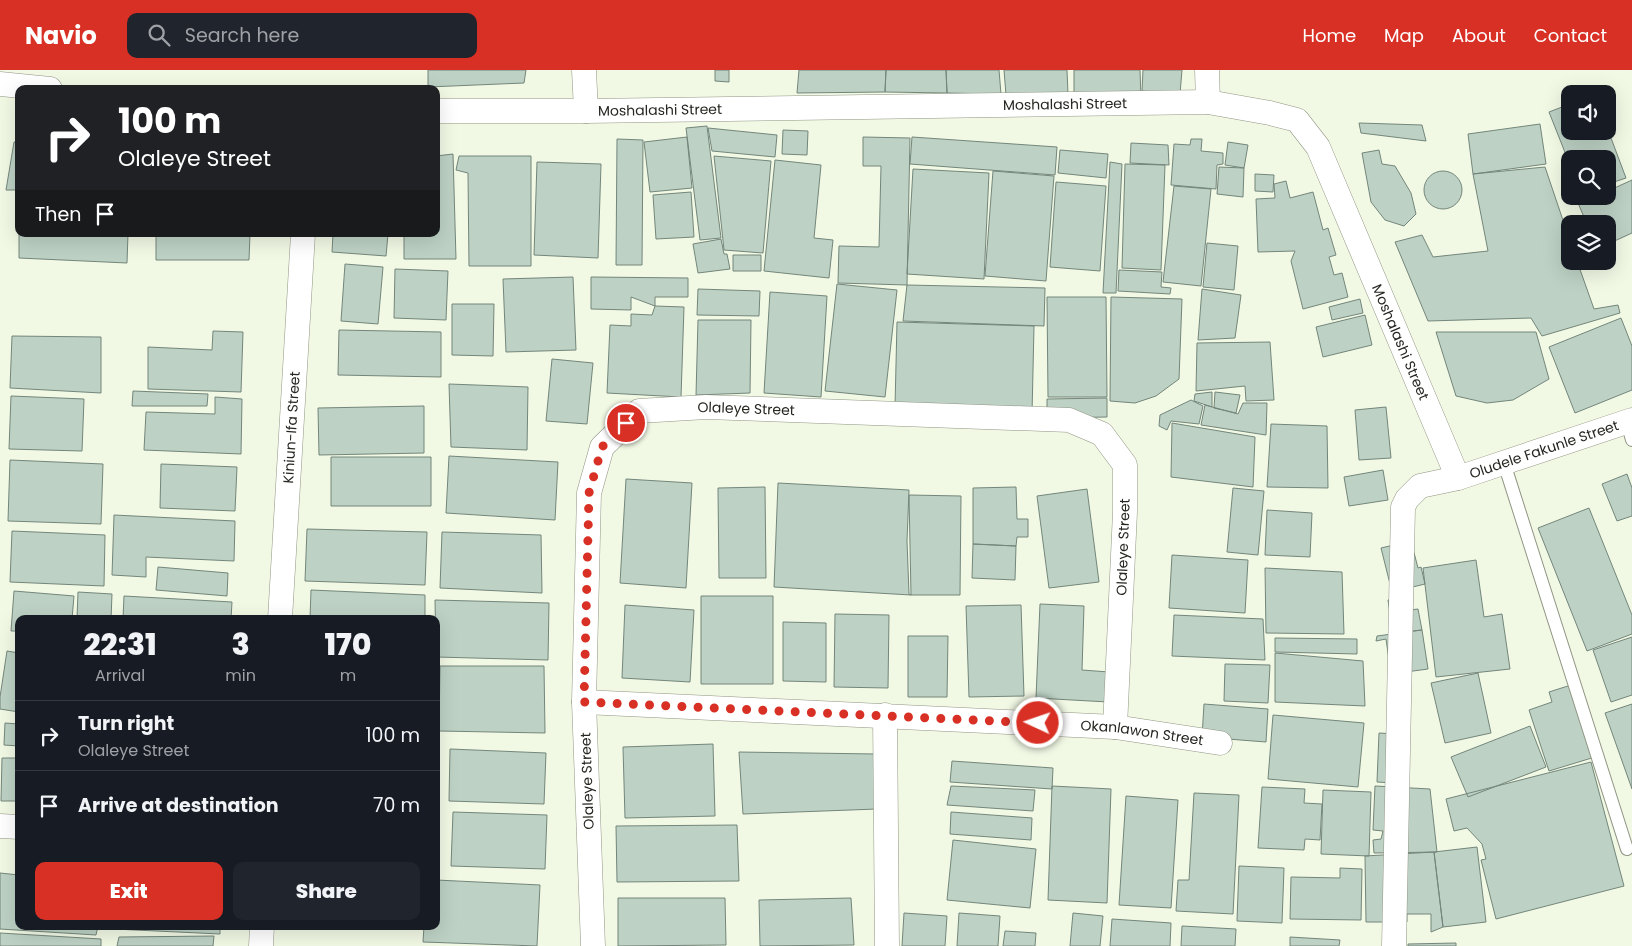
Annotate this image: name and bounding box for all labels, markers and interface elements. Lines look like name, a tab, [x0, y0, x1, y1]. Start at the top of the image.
search box	[127, 13, 477, 58]
text: Navio	[25, 19, 97, 52]
icon: search	[145, 21, 173, 49]
text: Search here	[185, 22, 299, 49]
text: Home	[1302, 23, 1356, 48]
text: Map	[1384, 23, 1424, 48]
text: About	[1452, 23, 1506, 48]
text: Contact	[1534, 23, 1607, 48]
map controls	[1561, 85, 1616, 270]
button: sound	[1561, 85, 1616, 140]
street label: Moshalashi Street	[1003, 93, 1127, 115]
text: 100 m	[118, 96, 221, 145]
street label: Moshalashi Street	[598, 99, 722, 121]
icon: right	[35, 105, 100, 170]
text: Olaleye Street	[118, 143, 271, 174]
button: search	[1561, 150, 1616, 205]
icon: arrive	[91, 200, 119, 228]
text: Then	[35, 201, 81, 228]
button: layers	[1561, 215, 1616, 270]
street label: Moshalashi Street	[1367, 281, 1434, 403]
street label: Kiniun-Ifa Street	[278, 371, 305, 484]
street label: Olaleye Street	[697, 397, 795, 420]
pin	[605, 402, 647, 444]
icon: arrive	[612, 409, 640, 437]
street label: Oludele Fakunle Street	[1467, 415, 1621, 483]
street label: Olaleye Street	[1111, 498, 1135, 596]
text: 22:31	[84, 623, 157, 666]
text: 3	[231, 623, 250, 666]
text: 170	[324, 623, 371, 666]
text: Arrival	[95, 664, 145, 687]
text: min	[225, 664, 256, 687]
text: m	[340, 664, 356, 687]
position arrow	[1011, 696, 1063, 748]
text: Turn right	[78, 710, 174, 737]
street label: Okanlawon Street	[1080, 715, 1205, 750]
icon: right	[35, 722, 63, 750]
text: 100 m	[365, 722, 420, 749]
street label: Olaleye Street	[575, 732, 599, 830]
text: Olaleye Street	[78, 739, 189, 762]
icon: arrive	[35, 792, 63, 820]
text: Arrive at destination	[78, 792, 279, 819]
text: 70 m	[373, 792, 420, 819]
button: Exit	[35, 862, 223, 920]
button: Share	[233, 862, 420, 920]

